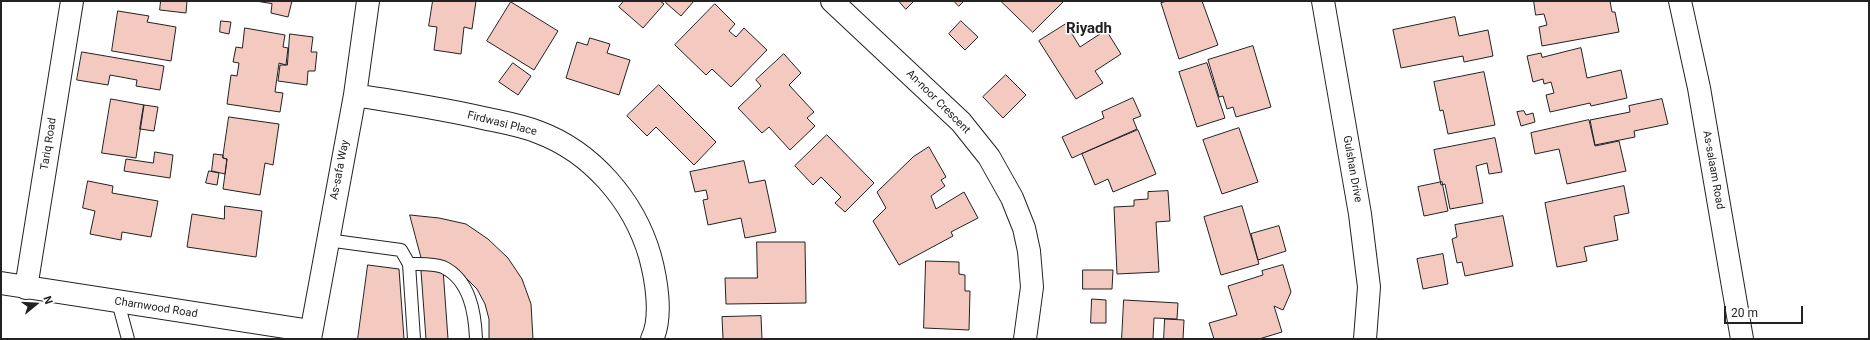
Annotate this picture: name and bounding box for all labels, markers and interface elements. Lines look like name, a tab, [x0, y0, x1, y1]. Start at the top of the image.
district label: Riyadh	[1066, 20, 1112, 38]
street label: An-noor Crescent	[903, 67, 973, 137]
street label: Firdwasi Place	[466, 109, 538, 139]
street label: Tariq Road	[38, 117, 60, 171]
street label: As-salaam Road	[1700, 130, 1726, 210]
street label: Gulshan Drive	[1340, 135, 1364, 203]
street label: As-safa Way	[328, 139, 352, 201]
north arrow	[16, 284, 56, 324]
text: N	[41, 294, 55, 306]
street label: Charnwood Road	[113, 295, 199, 321]
scale bar	[1726, 298, 1805, 324]
text: 20 m	[1731, 306, 1758, 320]

